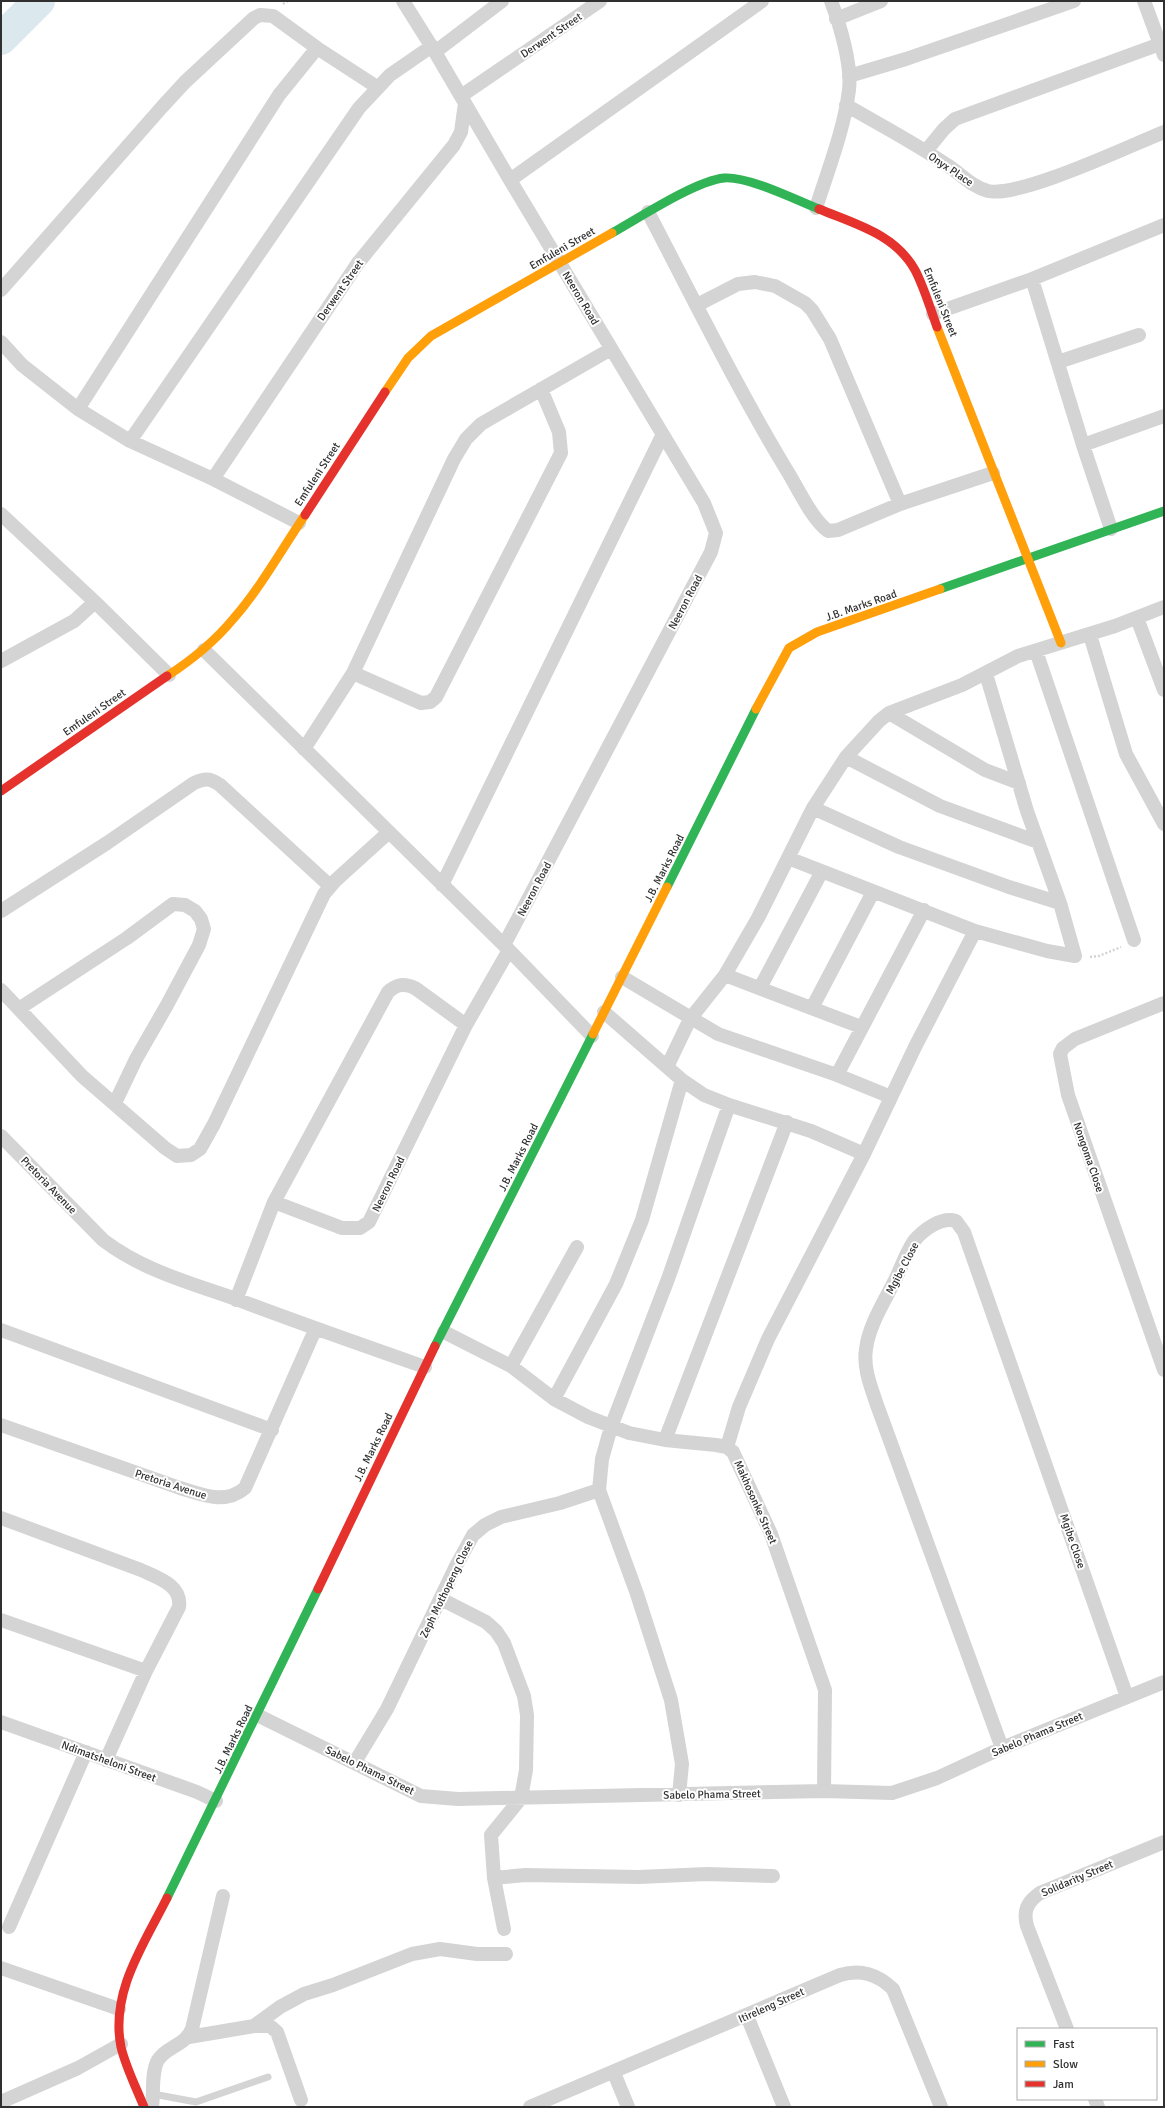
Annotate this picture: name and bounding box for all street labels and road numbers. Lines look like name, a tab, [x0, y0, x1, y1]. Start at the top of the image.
street label: Derwent Street	[518, 10, 585, 61]
street label: Onyx Place	[926, 150, 976, 189]
street label: Emfuleni Street	[527, 224, 597, 272]
street label: Derwent Street	[315, 257, 366, 323]
street label: Emfuleni Street	[921, 266, 960, 339]
street label: Neeron Road	[560, 269, 602, 327]
street label: Emfuleni Street	[292, 440, 343, 509]
street label: Neeron Road	[666, 573, 705, 632]
street label: J.B. Marks Road	[824, 587, 899, 624]
street label: Emfuleni Street	[60, 686, 128, 739]
street label: J.B. Marks Road	[642, 832, 687, 904]
street label: Neeron Road	[515, 860, 554, 919]
street label: Nongoma Close	[1070, 1120, 1107, 1194]
street label: J.B. Marks Road	[496, 1121, 541, 1193]
street label: Pretoria Avenue	[18, 1154, 79, 1217]
street label: Neeron Road	[369, 1154, 408, 1214]
street label: Mgibe Close	[883, 1240, 922, 1297]
street label: J.B. Marks Road	[351, 1411, 396, 1483]
street label: Makhosonke Street	[731, 1458, 780, 1546]
street label: Pretoria Avenue	[133, 1467, 208, 1502]
street label: Mgibe Close	[1057, 1512, 1088, 1570]
street label: Zeph Mothopeng Close	[417, 1538, 476, 1640]
street label: J.B. Marks Road	[211, 1703, 256, 1775]
street label: Sabelo Phama Street	[990, 1709, 1085, 1759]
street label: Ndimatsheloni Street	[60, 1738, 158, 1785]
street label: Sabelo Phama Street	[323, 1743, 417, 1798]
street label: Sabelo Phama Street	[663, 1787, 761, 1802]
street label: Solidarity Street	[1039, 1857, 1115, 1899]
street label: Itireleng Street	[736, 1985, 806, 2026]

